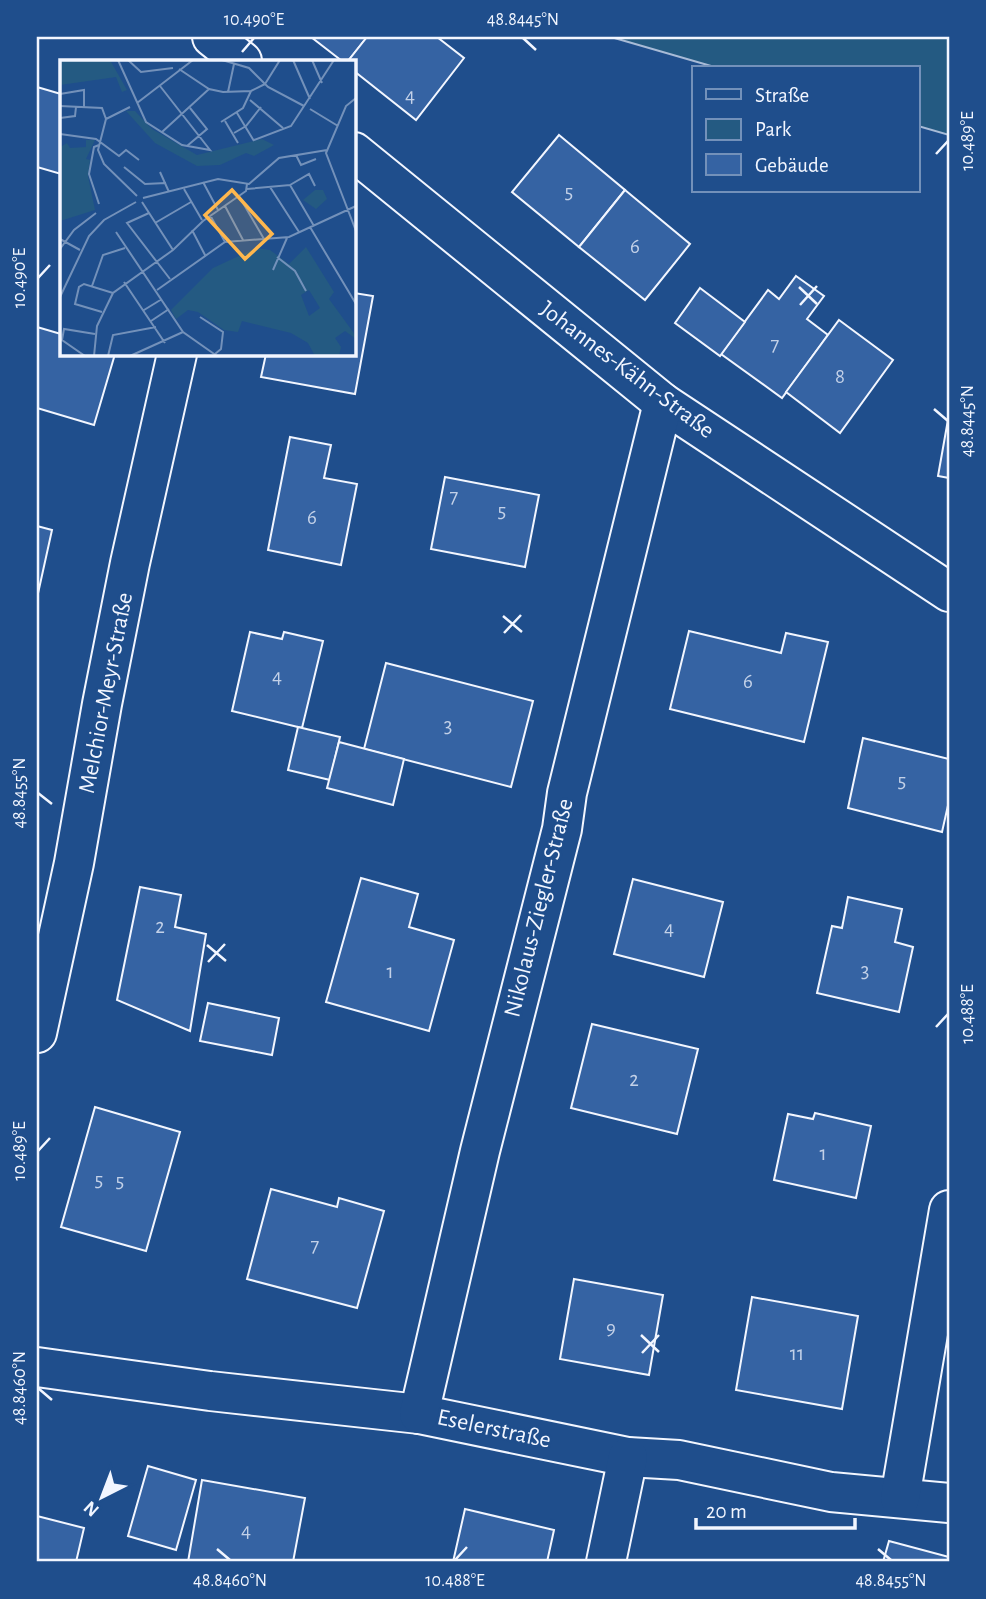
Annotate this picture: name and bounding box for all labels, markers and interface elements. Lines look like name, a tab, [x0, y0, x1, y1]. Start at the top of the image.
text: 10.490°E	[224, 11, 285, 29]
text: 48.8445°N	[487, 11, 559, 29]
inset map	[60, 60, 355, 355]
legend	[692, 66, 920, 192]
house number: 4	[405, 85, 415, 106]
text: Straße	[755, 85, 809, 106]
text: 10.489°E	[959, 111, 977, 171]
text: Park	[755, 119, 792, 140]
text: Gebäude	[755, 155, 829, 176]
house number: 5	[565, 181, 573, 202]
house number: 6	[630, 236, 640, 257]
text: 10.490°E	[11, 247, 29, 308]
street label: Johannes-Kähn-Straße	[535, 297, 719, 443]
house number: 7	[771, 334, 780, 355]
house number: 8	[835, 366, 845, 387]
text: 48.8445°N	[959, 385, 977, 457]
house number: 7	[450, 486, 459, 507]
house number: 5	[498, 500, 506, 521]
house number: 6	[307, 507, 317, 528]
street label: Melchior-Meyr-Straße	[75, 591, 137, 795]
house number: 4	[272, 666, 282, 687]
house number: 6	[743, 671, 753, 692]
house number: 3	[444, 715, 452, 736]
text: 48.8455°N	[11, 757, 29, 829]
house number: 5	[898, 770, 906, 791]
street label: Nikolaus-Ziegler-Straße	[500, 796, 578, 1020]
house number: 2	[155, 916, 165, 937]
house number: 4	[664, 918, 674, 939]
house number: 3	[861, 960, 869, 981]
house number: 1	[386, 961, 394, 982]
text: 10.488°E	[959, 984, 977, 1044]
house number: 2	[629, 1069, 639, 1090]
text: 10.489°E	[11, 1121, 29, 1181]
house number: 1	[819, 1143, 827, 1164]
house number: 5	[95, 1169, 103, 1190]
house number: 5	[116, 1170, 124, 1191]
house number: 7	[311, 1235, 320, 1256]
house number: 9	[606, 1317, 616, 1338]
house number: 11	[790, 1343, 804, 1364]
text: 48.8460°N	[11, 1351, 29, 1425]
street label: Eselerstraße	[435, 1405, 553, 1453]
north arrow	[66, 1462, 136, 1532]
scale bar	[696, 1487, 855, 1531]
text: N	[80, 1497, 103, 1520]
text: 20 m	[706, 1501, 747, 1522]
house number: 4	[241, 1520, 251, 1541]
text: 48.8460°N	[193, 1572, 267, 1590]
text: 10.488°E	[425, 1572, 485, 1590]
text: 48.8455°N	[855, 1572, 927, 1590]

